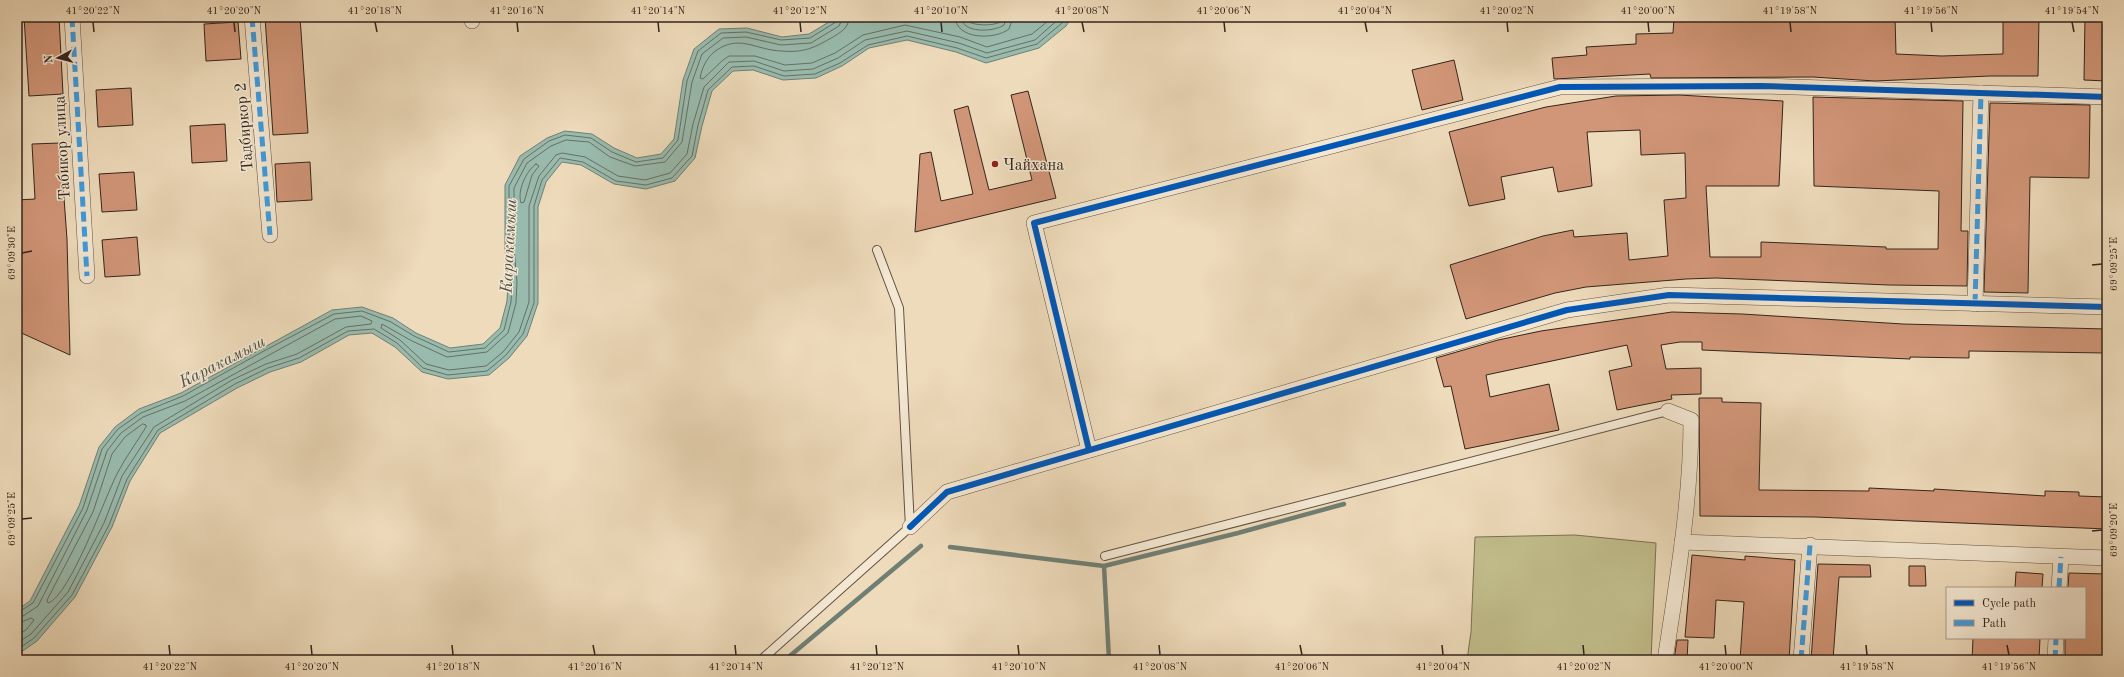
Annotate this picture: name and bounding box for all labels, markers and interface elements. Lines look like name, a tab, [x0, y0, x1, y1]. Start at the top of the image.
text: 41°20'22"N	[66, 6, 121, 16]
text: 41°20'20"N	[207, 6, 262, 16]
text: 41°20'18"N	[348, 6, 403, 16]
text: 41°20'16"N	[490, 6, 545, 16]
text: 41°20'14"N	[631, 6, 686, 16]
text: 41°20'12"N	[773, 6, 828, 16]
text: 41°20'10"N	[914, 6, 969, 16]
text: 41°20'08"N	[1055, 6, 1110, 16]
text: 41°20'06"N	[1197, 6, 1252, 16]
text: 41°20'04"N	[1338, 6, 1393, 16]
text: 41°20'02"N	[1480, 6, 1535, 16]
text: 41°20'00"N	[1621, 6, 1676, 16]
text: 41°19'58"N	[1763, 6, 1818, 16]
text: 41°19'56"N	[1904, 6, 1959, 16]
text: 41°19'54"N	[2045, 6, 2100, 16]
north arrow	[38, 38, 78, 78]
text: N	[44, 54, 56, 64]
street label: Тадбиркор 2	[233, 82, 257, 172]
street label: Табикор улица	[52, 95, 74, 201]
place label: Чайхана	[1003, 158, 1064, 174]
marker: Чайхана	[990, 159, 1000, 169]
water label: Каракамыш	[498, 198, 520, 295]
text: 69°09'30"E	[7, 226, 17, 280]
text: 69°09'25"E	[2109, 237, 2119, 291]
water label: Каракамыш	[176, 333, 269, 392]
text: 69°09'25"E	[7, 492, 17, 546]
text: 69°09'20"E	[2109, 503, 2119, 557]
legend	[1946, 587, 2086, 639]
text: Cycle path	[1982, 598, 2037, 610]
text: Path	[1982, 618, 2007, 630]
text: 41°20'22"N	[143, 662, 198, 672]
text: 41°20'20"N	[285, 662, 340, 672]
text: 41°20'18"N	[426, 662, 481, 672]
text: 41°20'16"N	[568, 662, 623, 672]
text: 41°20'14"N	[709, 662, 764, 672]
text: 41°20'12"N	[850, 662, 905, 672]
text: 41°20'10"N	[992, 662, 1047, 672]
text: 41°20'08"N	[1133, 662, 1188, 672]
text: 41°20'06"N	[1275, 662, 1330, 672]
text: 41°20'04"N	[1416, 662, 1471, 672]
text: 41°20'02"N	[1557, 662, 1612, 672]
text: 41°20'00"N	[1699, 662, 1754, 672]
text: 41°19'58"N	[1840, 662, 1895, 672]
text: 41°19'56"N	[1982, 662, 2037, 672]

